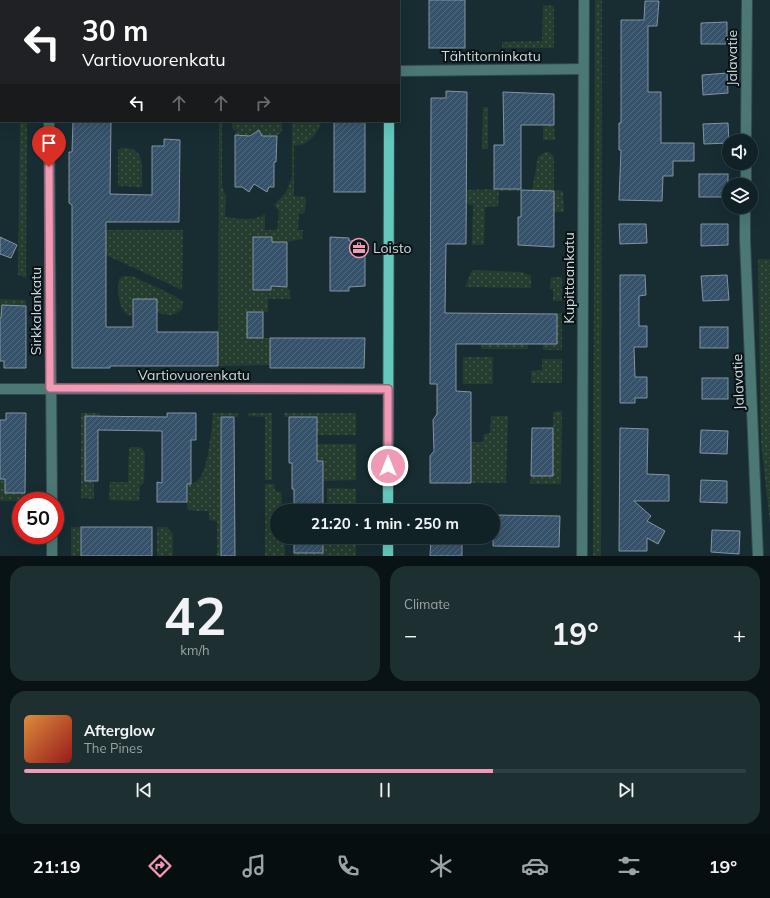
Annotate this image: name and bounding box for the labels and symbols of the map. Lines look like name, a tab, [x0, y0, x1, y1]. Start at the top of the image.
street label: Jalavatie	[723, 30, 741, 86]
street label: Tähtitorninkatu	[441, 47, 541, 65]
pin	[32, 126, 66, 167]
street label: Kupittaankatu	[560, 232, 578, 324]
office icon: Loisto	[348, 237, 370, 259]
place label: Loisto	[373, 239, 412, 257]
street label: Sirkkalankatu	[27, 267, 45, 355]
street label: Jalavatie	[728, 354, 748, 410]
street label: Vartiovuorenkatu	[138, 366, 250, 384]
position arrow	[367, 445, 409, 487]
speed limit sign: 50	[12, 492, 64, 544]

